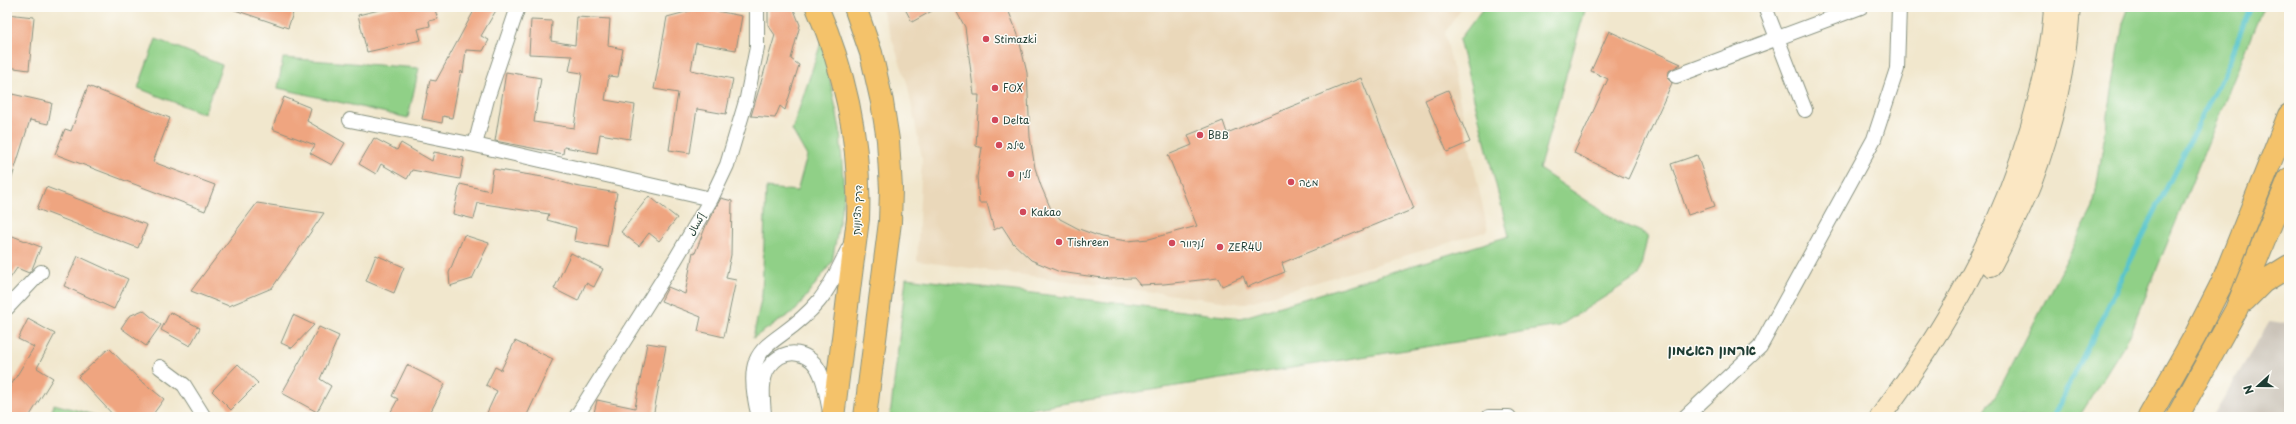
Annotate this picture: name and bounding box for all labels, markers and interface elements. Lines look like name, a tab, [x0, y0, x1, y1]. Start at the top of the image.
place label: Stimazki	[994, 31, 1037, 46]
marker: Stimazki	[981, 34, 991, 44]
place label: FOX	[1003, 80, 1023, 95]
marker: FOX	[990, 83, 1000, 93]
place label: Delta	[1003, 112, 1030, 127]
marker: Delta	[990, 115, 1000, 125]
place label: BBB	[1208, 127, 1229, 142]
marker: BBB	[1195, 130, 1205, 140]
place label: שילב	[1007, 137, 1025, 152]
marker: שילב	[994, 140, 1004, 150]
place label: ללין	[1019, 166, 1031, 181]
marker: ללין	[1006, 169, 1016, 179]
place label: מגה	[1299, 174, 1318, 189]
marker: מגה	[1286, 177, 1296, 187]
street label: דרך הציונות	[848, 184, 865, 235]
place label: Kakao	[1031, 204, 1062, 219]
marker: Kakao	[1018, 207, 1028, 217]
street label: إكسال	[683, 209, 709, 239]
place label: Tishreen	[1067, 234, 1109, 249]
place label: לנדוור	[1180, 235, 1205, 250]
marker: Tishreen	[1054, 237, 1064, 247]
marker: לנדוור	[1167, 238, 1177, 248]
place label: ZER4U	[1228, 239, 1262, 254]
marker: ZER4U	[1215, 242, 1225, 252]
district label: ארמון האגמון	[1668, 339, 1757, 360]
north arrow	[2238, 366, 2278, 406]
text: N	[2239, 382, 2258, 397]

